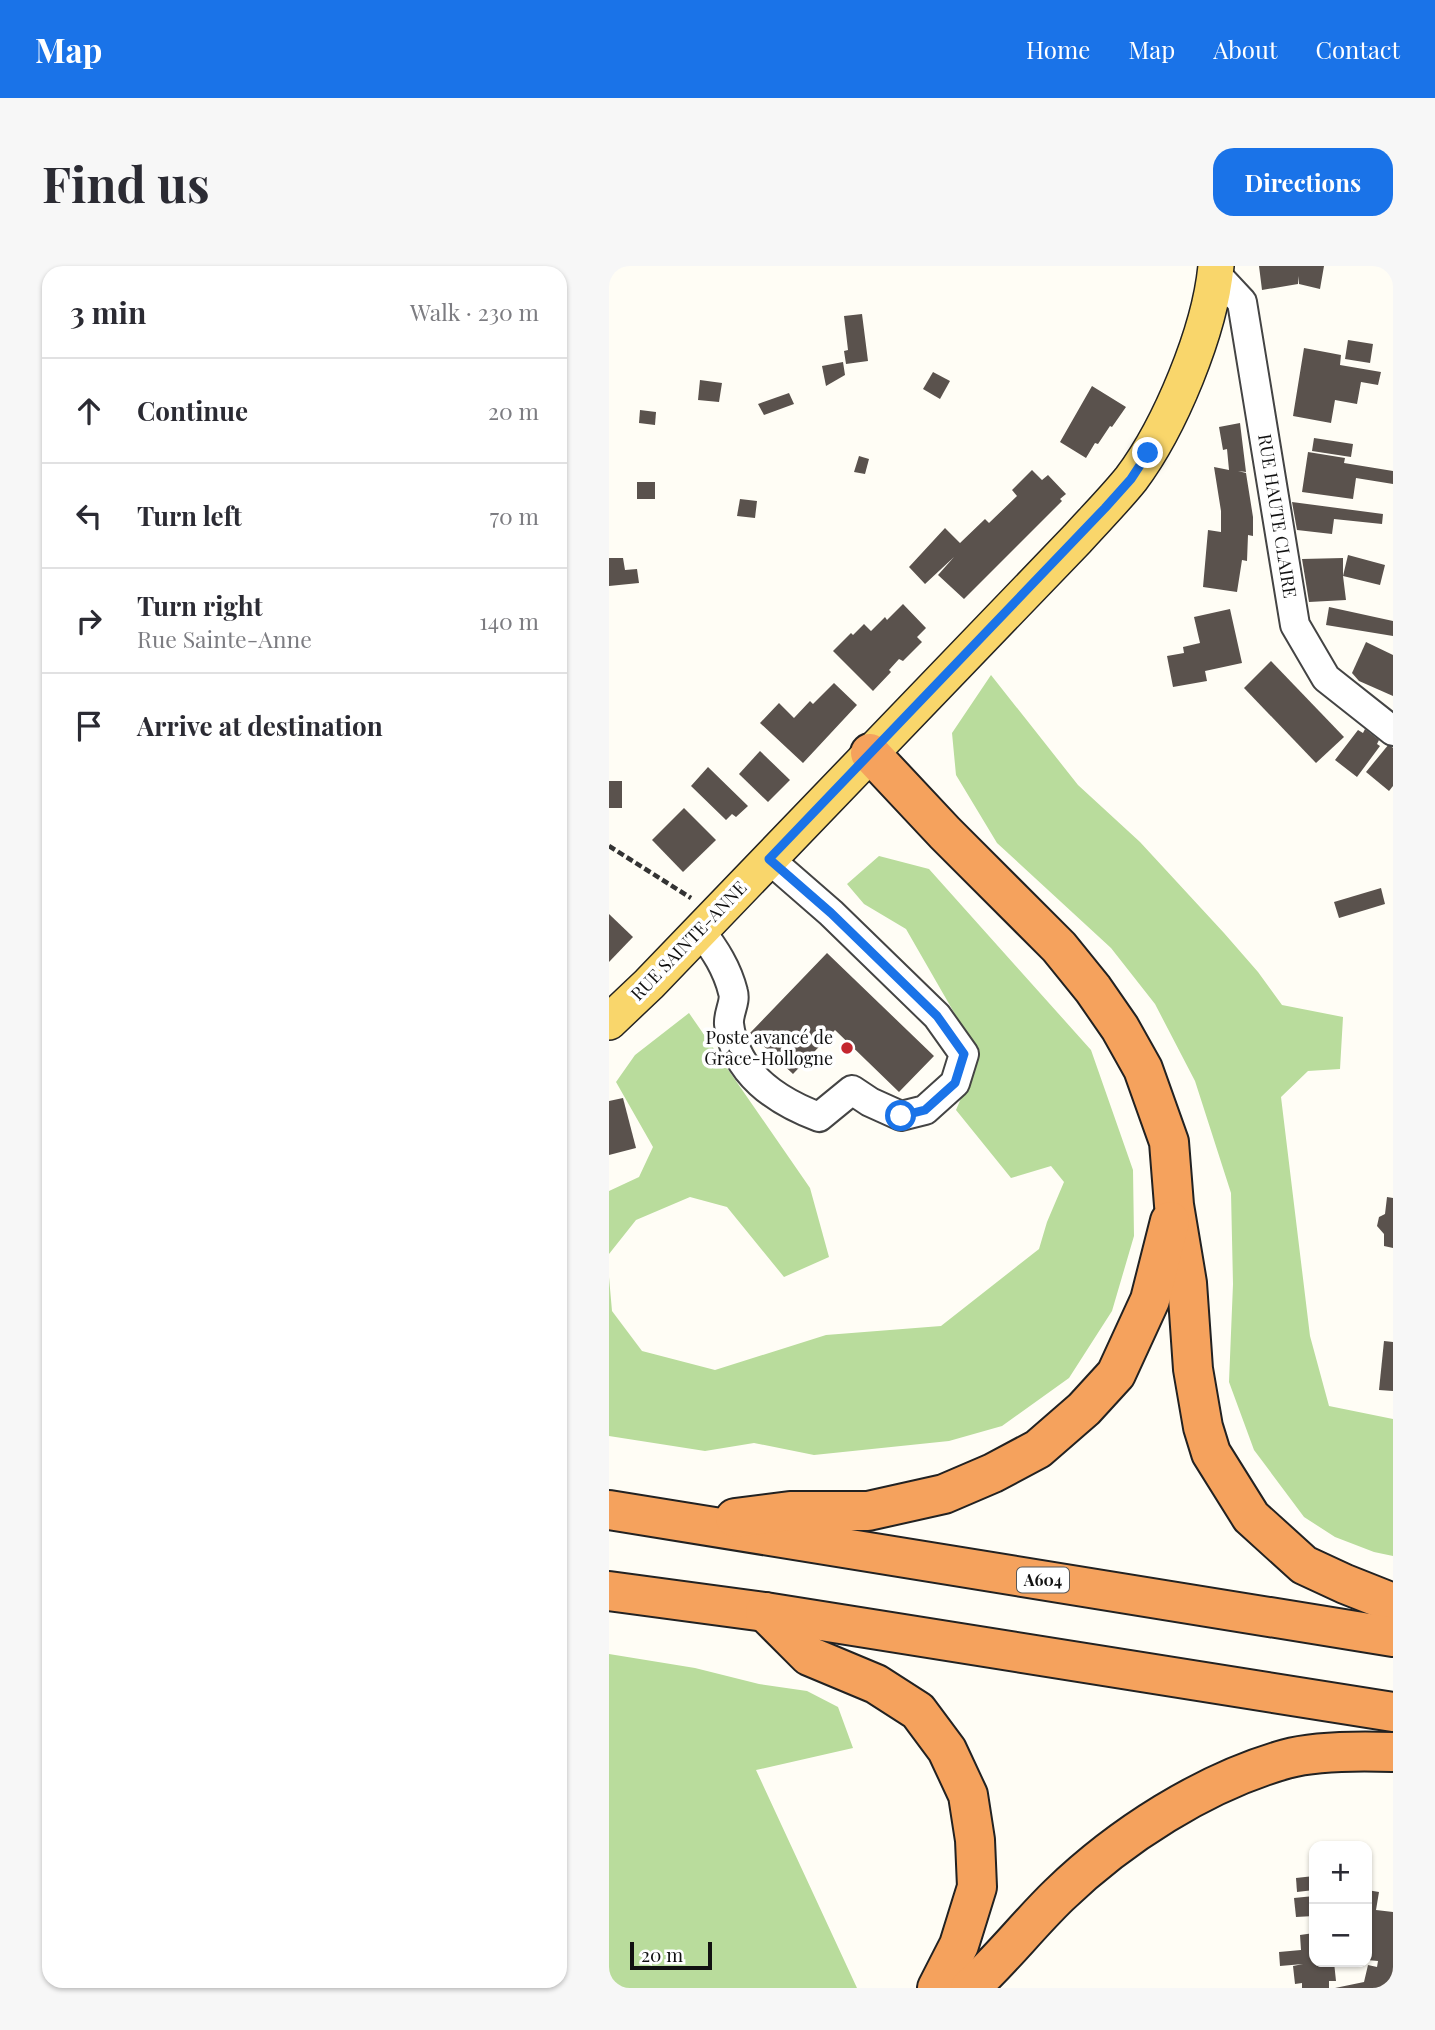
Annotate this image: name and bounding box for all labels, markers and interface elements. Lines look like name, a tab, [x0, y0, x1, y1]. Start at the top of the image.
text: Map	[35, 27, 102, 71]
text: Home	[1026, 33, 1090, 65]
text: Map	[1128, 33, 1175, 65]
text: About	[1213, 33, 1277, 65]
text: Contact	[1315, 33, 1400, 65]
button: Directions	[1213, 148, 1393, 216]
text: Find us	[42, 150, 210, 215]
text: 3 min	[70, 292, 146, 332]
text: Walk · 230 m	[410, 296, 539, 327]
icon: ahead	[70, 392, 108, 430]
text: Continue	[137, 393, 248, 428]
text: 20 m	[488, 395, 539, 426]
street label: RUE HAUTE CLAIRE	[1253, 432, 1303, 600]
route end	[1132, 437, 1163, 468]
icon: left	[70, 497, 108, 535]
text: Turn left	[137, 498, 242, 533]
text: 70 m	[490, 500, 539, 531]
text: Turn right	[137, 588, 263, 623]
icon: right	[70, 602, 108, 640]
text: 140 m	[479, 605, 539, 636]
text: Rue Sainte-Anne	[137, 623, 312, 654]
icon: arrive	[70, 707, 108, 745]
text: Arrive at destination	[137, 708, 383, 743]
street label: RUE SAINTE-ANNE	[625, 875, 752, 1005]
place label: Poste avancé de Grâce-Hollogne	[704, 1025, 833, 1070]
marker: Poste avancé de Grâce-Hollogne	[839, 1040, 855, 1056]
route start	[885, 1100, 916, 1131]
road number: A604	[1017, 1568, 1069, 1592]
map controls	[1309, 1841, 1372, 1967]
button: +	[1309, 1841, 1372, 1904]
button: −	[1309, 1904, 1372, 1967]
scale bar	[630, 1939, 712, 1971]
text: 20 m	[641, 1941, 683, 1967]

